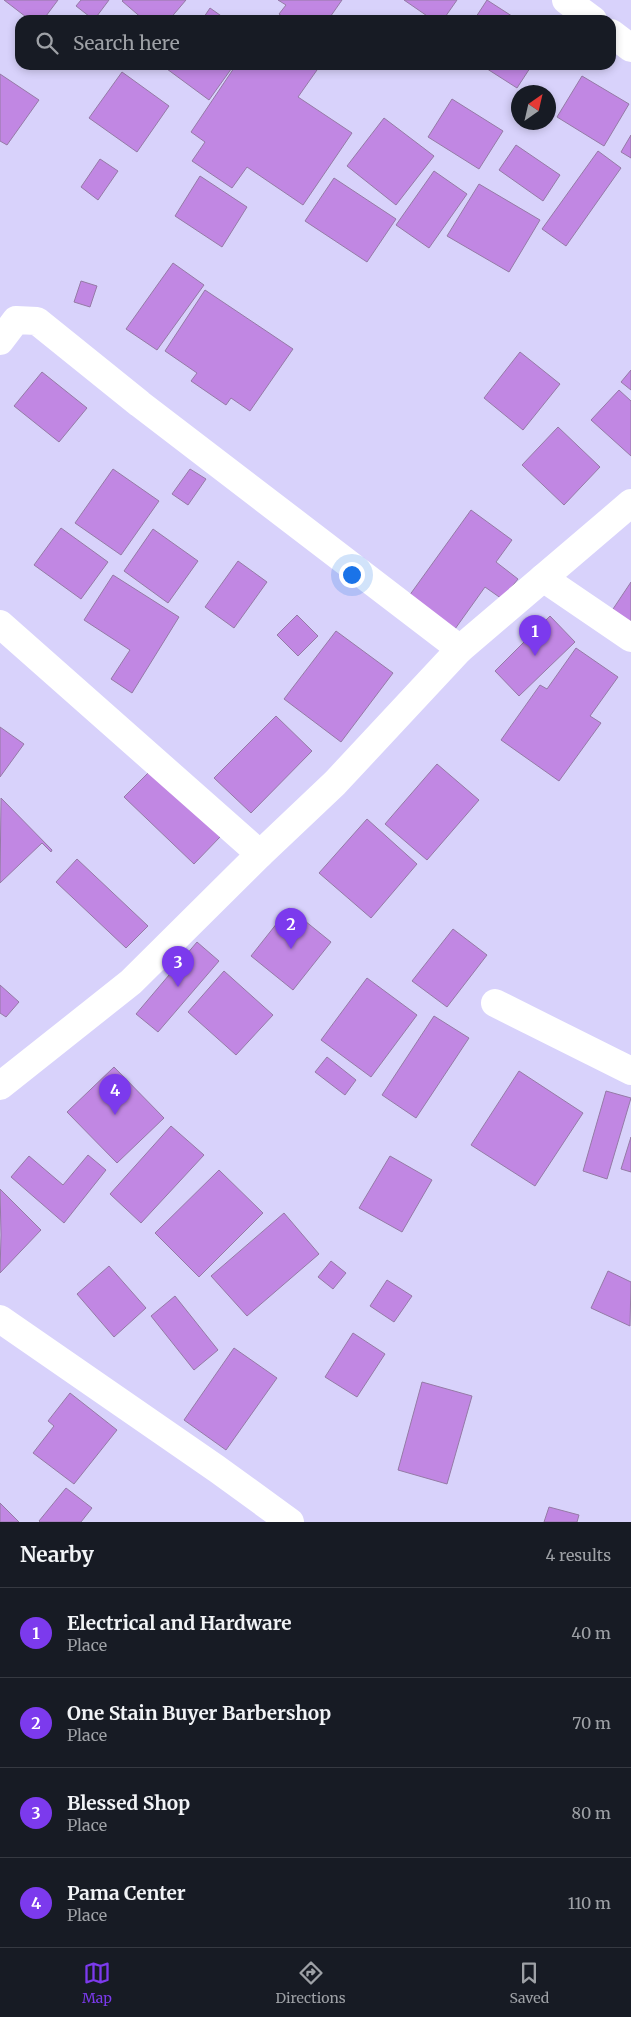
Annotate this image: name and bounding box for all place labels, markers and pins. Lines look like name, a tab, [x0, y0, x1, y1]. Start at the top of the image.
pin: 1	[519, 615, 551, 656]
pin: 2	[275, 908, 307, 949]
pin: 3	[162, 946, 194, 987]
pin: 4	[99, 1074, 131, 1115]

